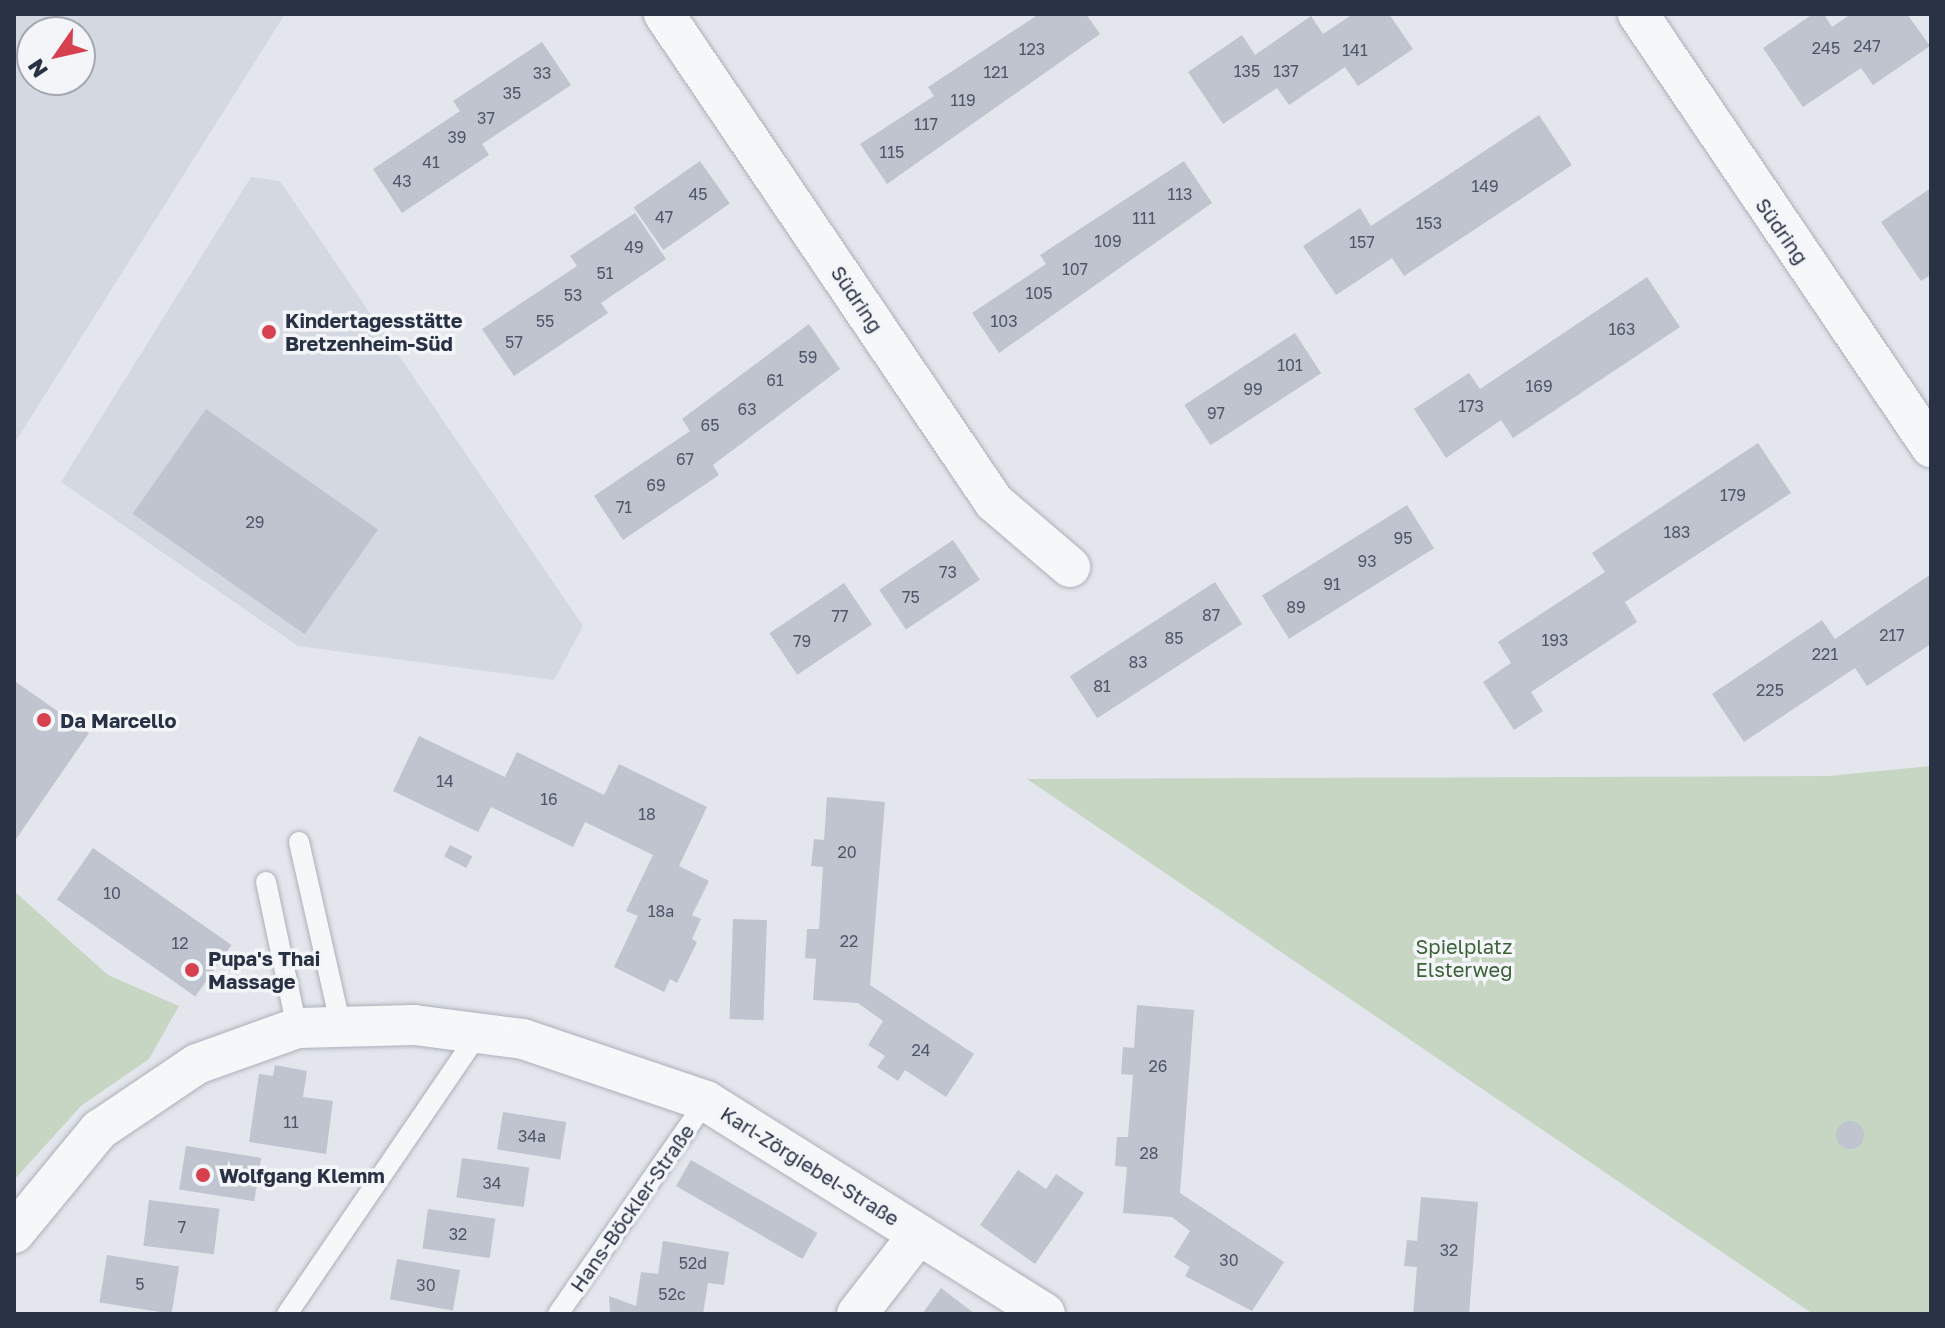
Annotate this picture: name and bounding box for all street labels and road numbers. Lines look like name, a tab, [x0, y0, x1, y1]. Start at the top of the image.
street label: Südring	[1751, 193, 1813, 269]
street label: Südring	[826, 261, 888, 337]
street label: Karl-Zörgiebel-Straße	[716, 1101, 904, 1231]
street label: Hans-Böckler-Straße	[565, 1120, 699, 1296]

